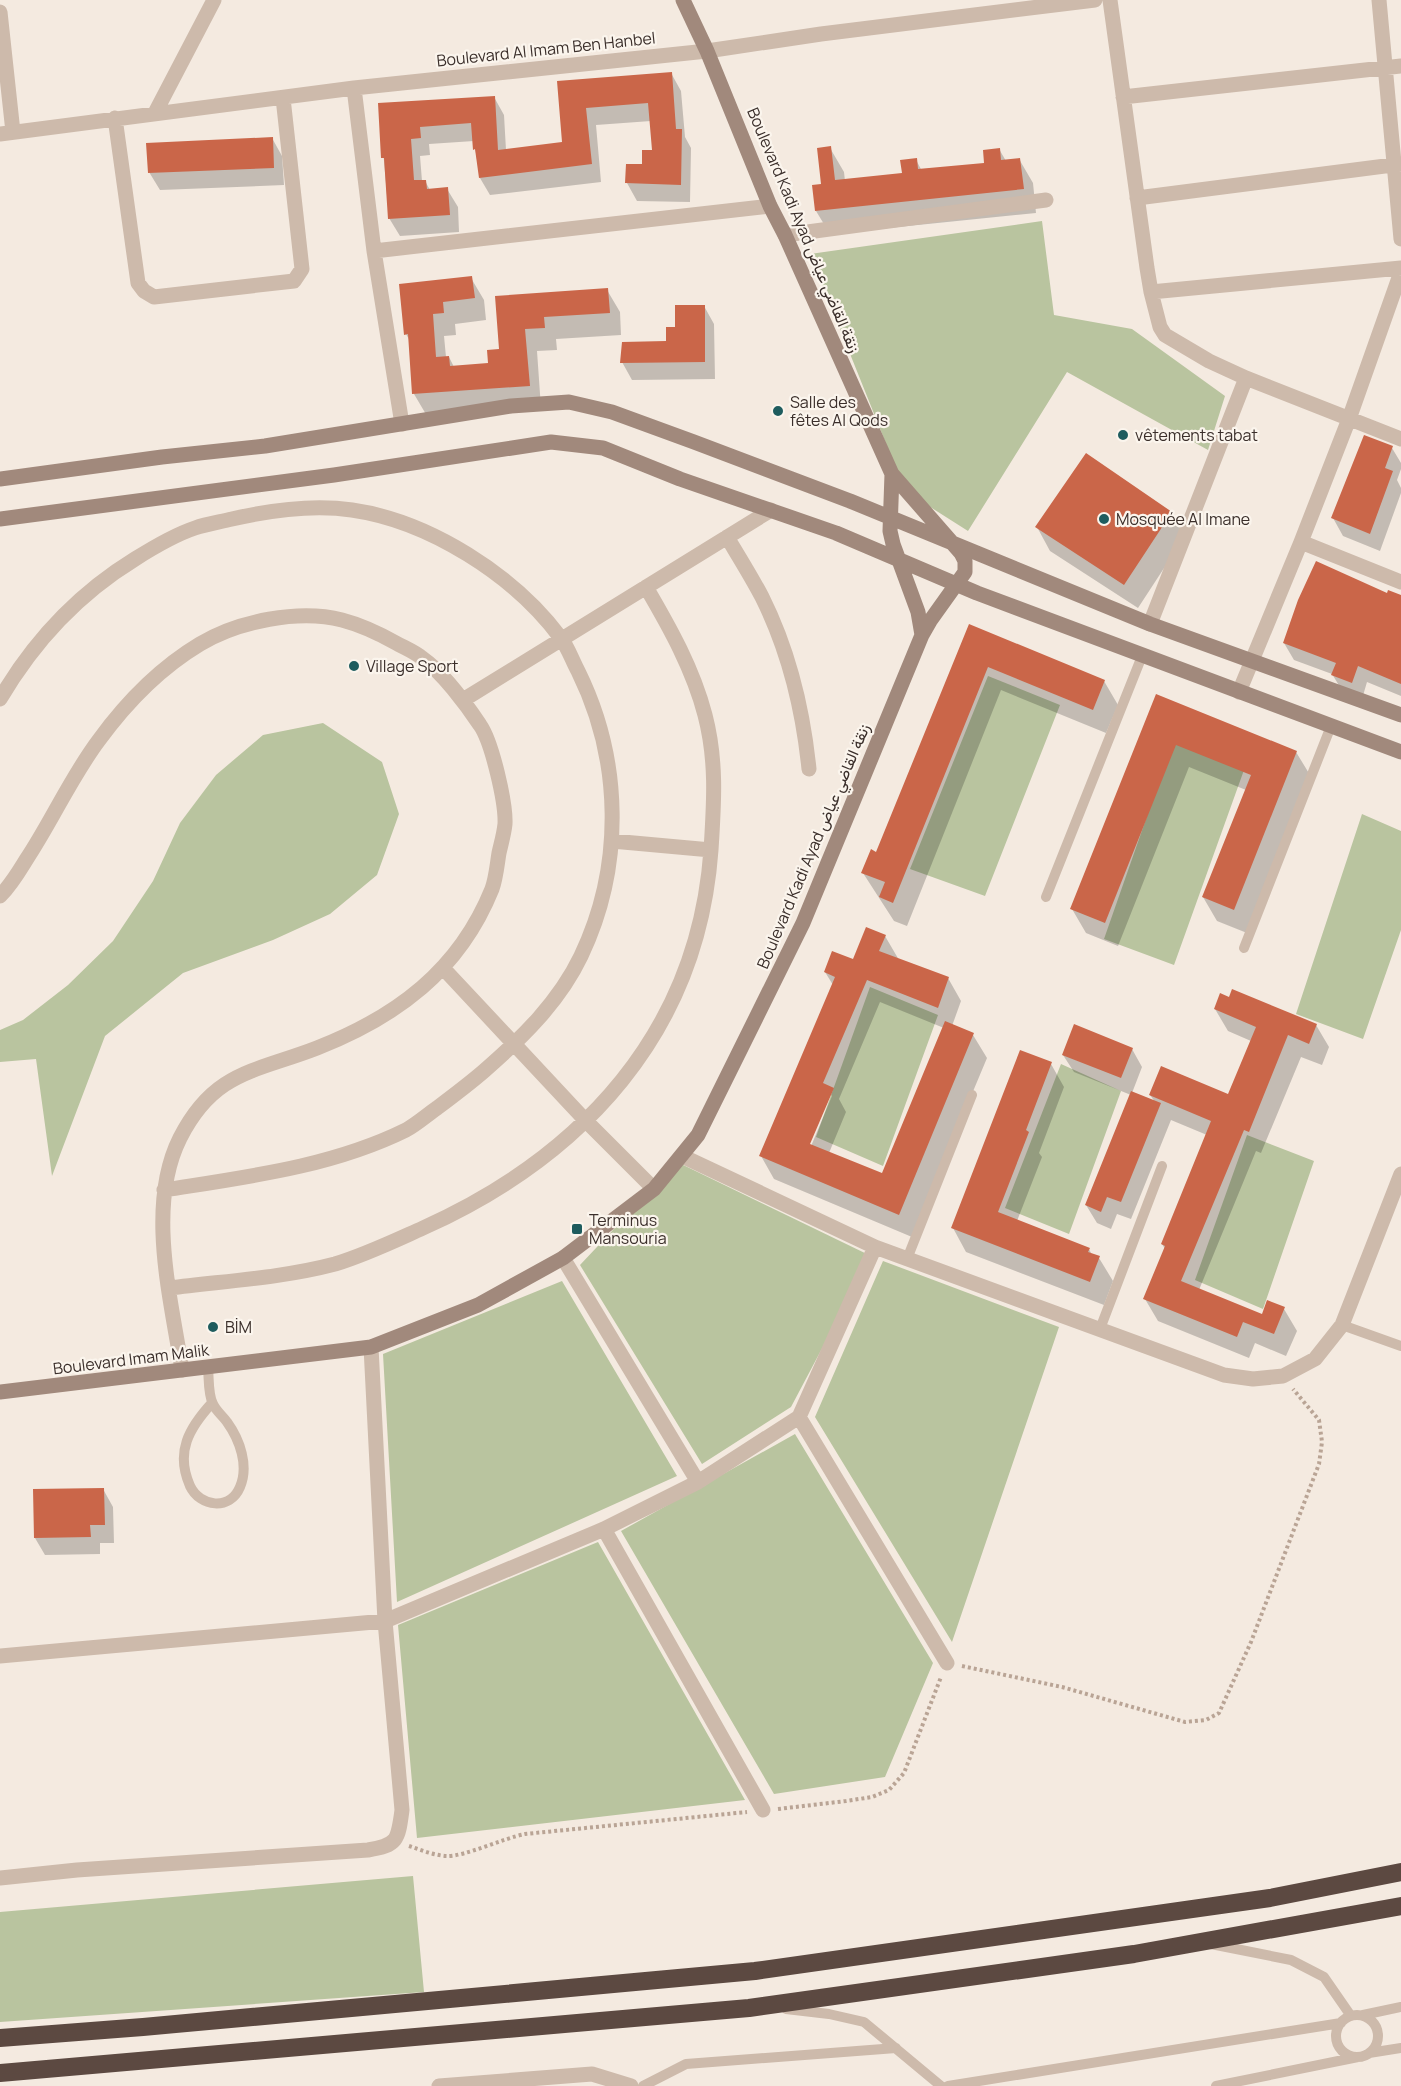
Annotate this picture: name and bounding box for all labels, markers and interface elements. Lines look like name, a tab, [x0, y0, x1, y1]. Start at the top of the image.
street label: Boulevard Al Imam Ben Hanbel	[435, 27, 657, 71]
street label: Boulevard Kadi Ayad زنقة القاضي عياض	[739, 104, 866, 357]
place label: Salle des fêtes Al Qods	[790, 391, 888, 431]
marker: Salle des fêtes Al Qods	[771, 404, 785, 418]
place label: vêtements tabat	[1135, 424, 1258, 446]
marker: vêtements tabat	[1116, 428, 1130, 442]
place label: Mosquée Al Imane	[1116, 508, 1250, 530]
marker: Mosquée Al Imane	[1097, 512, 1111, 526]
place label: Village Sport	[366, 655, 458, 677]
marker: Village Sport	[347, 659, 361, 673]
street label: Boulevard Kadi Ayad زنقة القاضي عياض	[751, 720, 878, 973]
place label: Terminus Mansouria	[589, 1209, 667, 1249]
marker: Terminus Mansouria	[570, 1222, 584, 1236]
place label: BİM	[225, 1316, 252, 1338]
marker: BİM	[206, 1320, 220, 1334]
street label: Boulevard Imam Malik	[52, 1338, 211, 1379]

